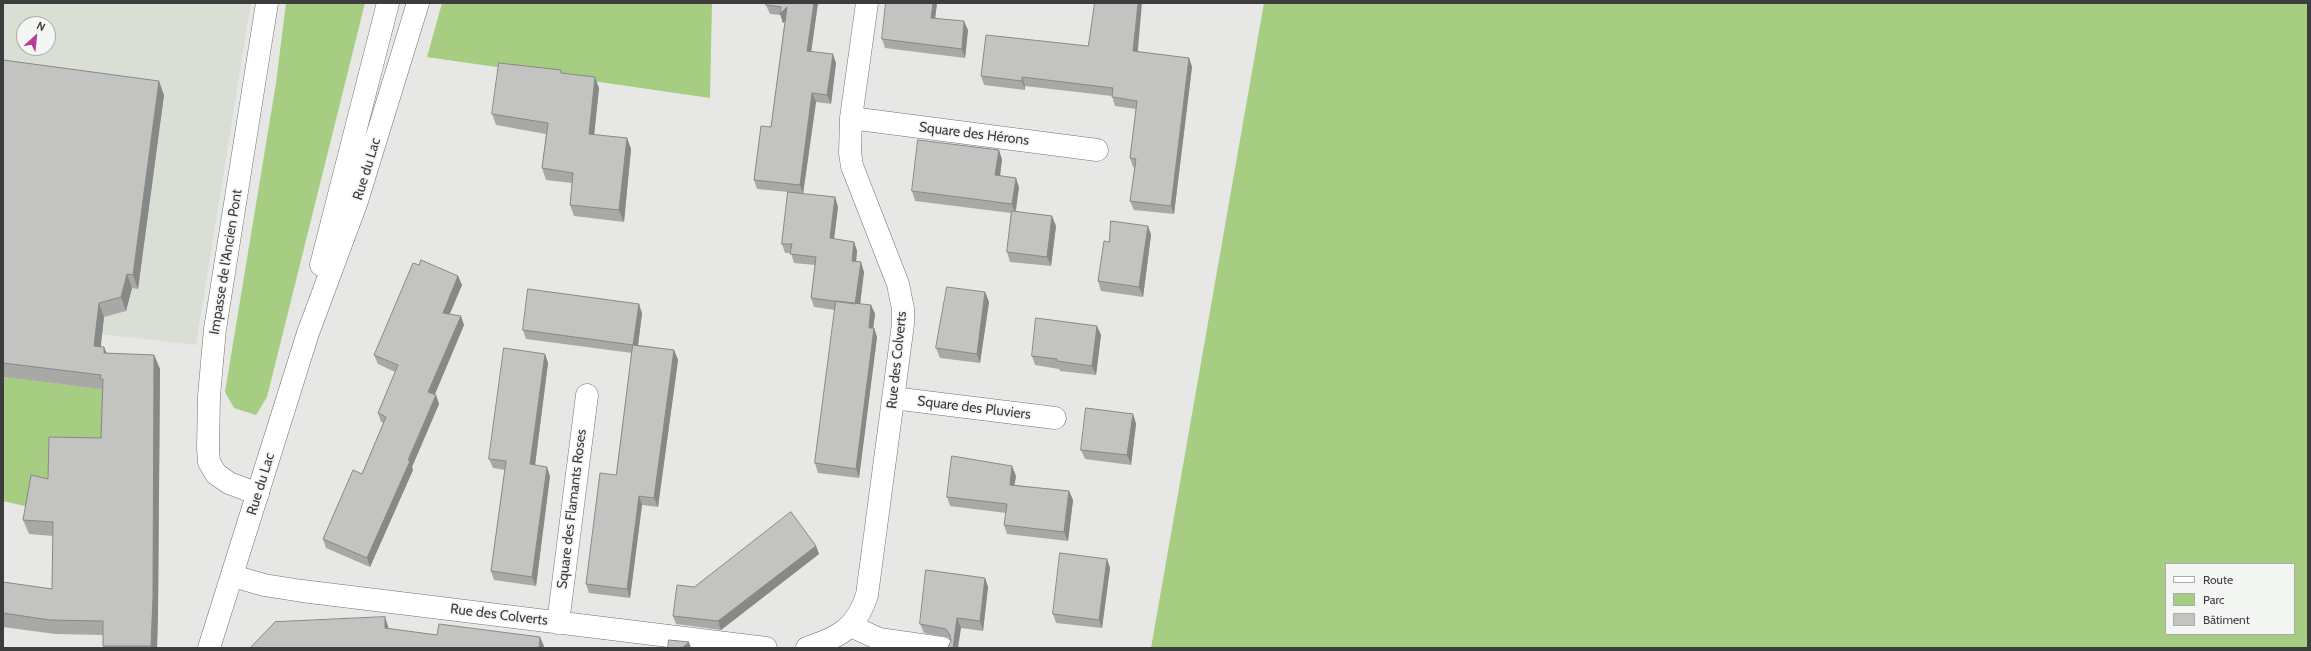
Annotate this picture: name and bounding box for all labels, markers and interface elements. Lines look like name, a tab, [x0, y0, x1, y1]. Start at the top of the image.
north arrow	[16, 16, 56, 56]
text: N	[34, 18, 48, 34]
street label: Square des Hérons	[918, 119, 1030, 149]
street label: Rue du Lac	[350, 136, 384, 202]
street label: Impasse de l'Ancien Pont	[206, 188, 246, 336]
street label: Rue des Colverts	[884, 310, 910, 410]
street label: Square des Pluviers	[916, 393, 1032, 423]
street label: Square des Flamants Roses	[554, 428, 590, 590]
street label: Rue du Lac	[244, 451, 278, 517]
legend	[2165, 563, 2295, 635]
text: Route	[2203, 572, 2233, 587]
text: Parc	[2203, 592, 2225, 607]
street label: Rue des Colverts	[449, 601, 549, 629]
text: Bâtiment	[2203, 612, 2250, 627]

